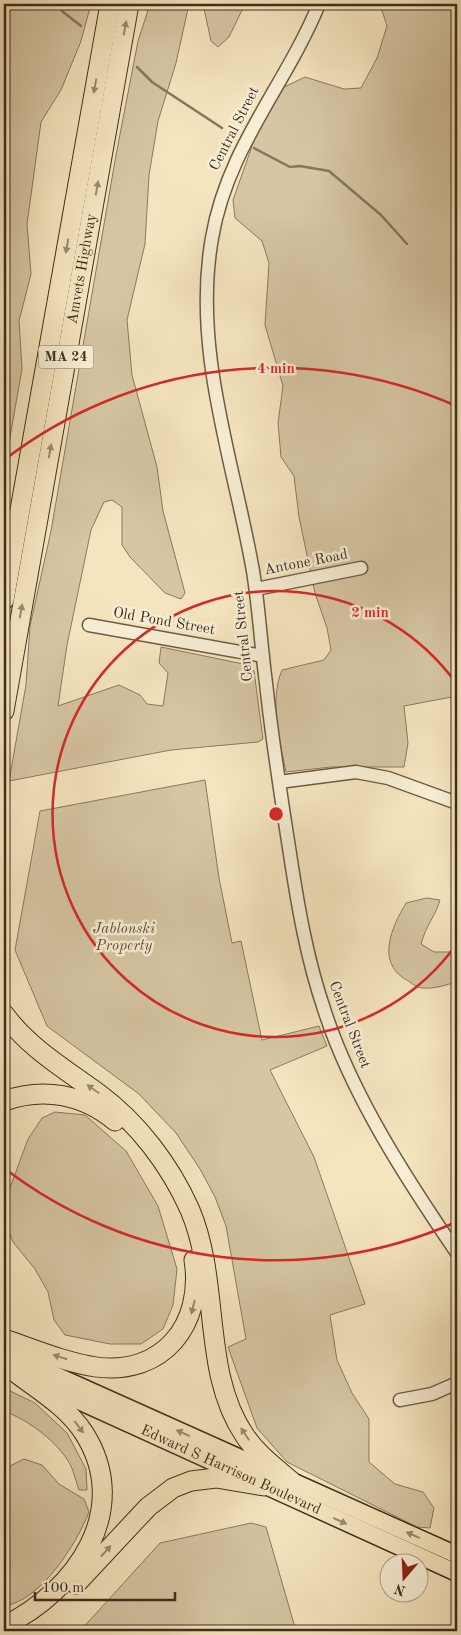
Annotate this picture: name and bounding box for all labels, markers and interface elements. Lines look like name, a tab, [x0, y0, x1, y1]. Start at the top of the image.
one-way arrow	[121, 20, 129, 36]
one-way arrow	[91, 79, 99, 95]
street label: Central Street	[207, 85, 263, 173]
one-way arrow	[93, 180, 101, 196]
street label: Amvets Highway	[65, 212, 99, 325]
one-way arrow	[62, 239, 70, 255]
road number: MA 24	[38, 346, 94, 368]
text: 4 min	[257, 362, 295, 377]
one-way arrow	[46, 443, 54, 459]
street label: Antone Road	[263, 548, 349, 578]
street label: Central Street	[232, 590, 256, 682]
one-way arrow	[18, 603, 26, 619]
street label: Old Pond Street	[112, 606, 216, 638]
text: 2 min	[351, 606, 389, 621]
centre of rings	[267, 805, 285, 823]
park label: Jablonski Property	[93, 922, 155, 954]
street label: Central Street	[326, 979, 372, 1071]
one-way arrow	[86, 1084, 100, 1094]
one-way arrow	[189, 1299, 197, 1315]
one-way arrow	[52, 1353, 67, 1361]
one-way arrow	[74, 1420, 84, 1434]
street label: Edward S Harrison Boulevard	[138, 1423, 323, 1518]
one-way arrow	[176, 1428, 190, 1436]
one-way arrow	[240, 1428, 250, 1441]
one-way arrow	[333, 1517, 347, 1525]
one-way arrow	[406, 1531, 420, 1539]
one-way arrow	[100, 1546, 112, 1558]
north arrow	[378, 1552, 428, 1602]
scale bar	[35, 1570, 175, 1602]
text: 100 m	[42, 1581, 84, 1596]
text: N	[392, 1581, 407, 1598]

